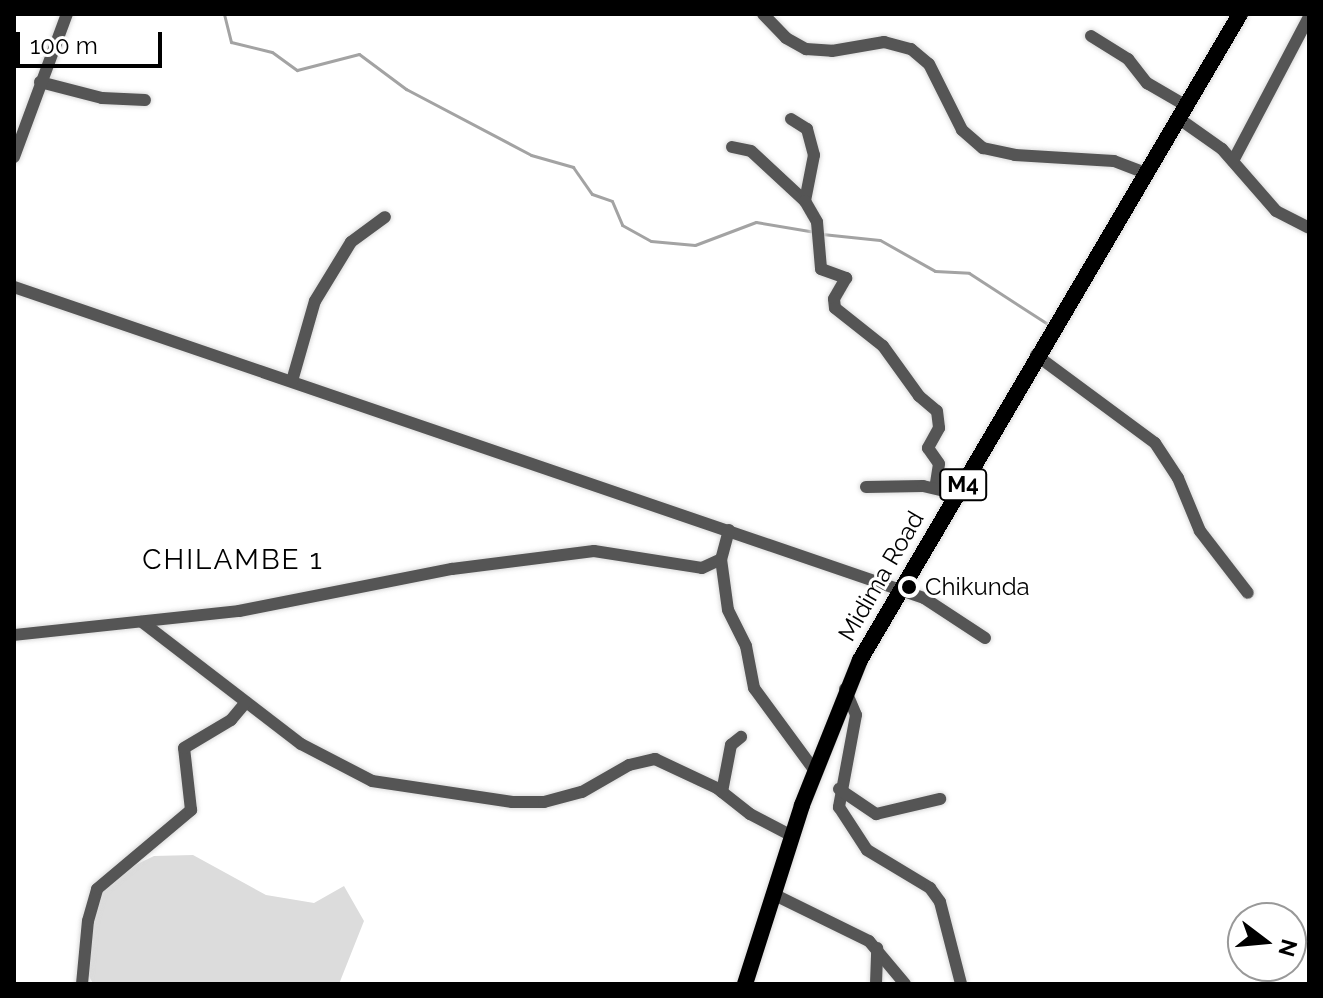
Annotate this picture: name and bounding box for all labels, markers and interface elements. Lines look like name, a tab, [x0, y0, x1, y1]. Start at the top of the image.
scale bar	[20, 16, 166, 66]
text: 100 m	[30, 31, 98, 60]
road number: M4	[939, 467, 987, 503]
street label: Midima Road	[832, 506, 930, 646]
district label: CHILAMBE 1	[142, 543, 324, 577]
place label: Chikunda	[925, 573, 1030, 601]
marker: Chikunda	[900, 578, 918, 596]
north arrow	[1227, 902, 1307, 982]
text: N	[1273, 936, 1303, 960]

